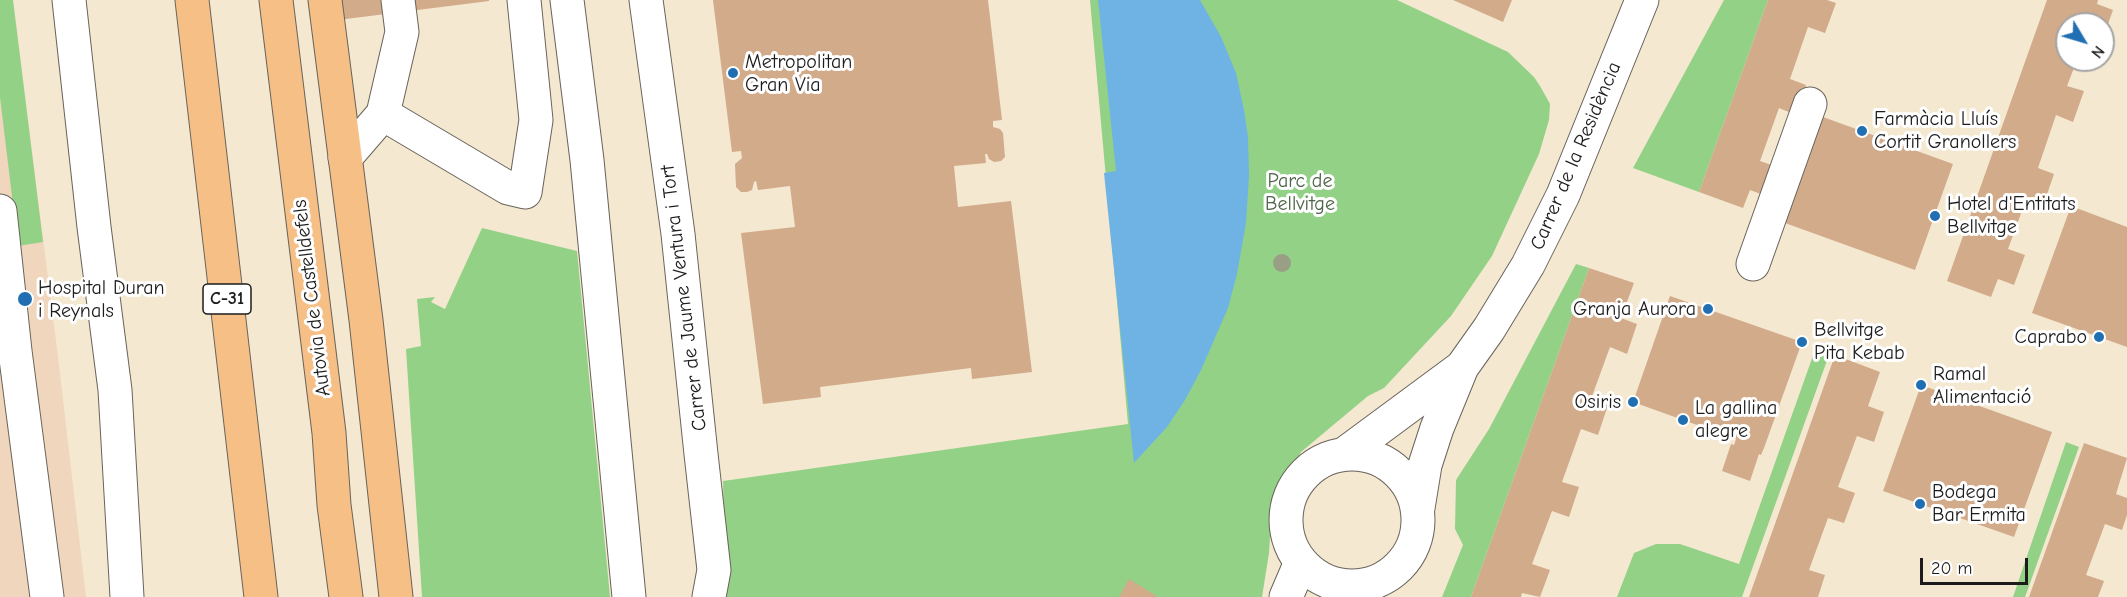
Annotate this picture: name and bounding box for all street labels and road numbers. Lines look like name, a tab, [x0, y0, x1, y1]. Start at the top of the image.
street label: Carrer de la Residència	[1525, 58, 1627, 254]
street label: Carrer de Jaume Ventura i Tort	[656, 163, 712, 433]
street label: Autovia de Castelldefels	[288, 198, 336, 398]
road number: C-31	[203, 284, 251, 314]

